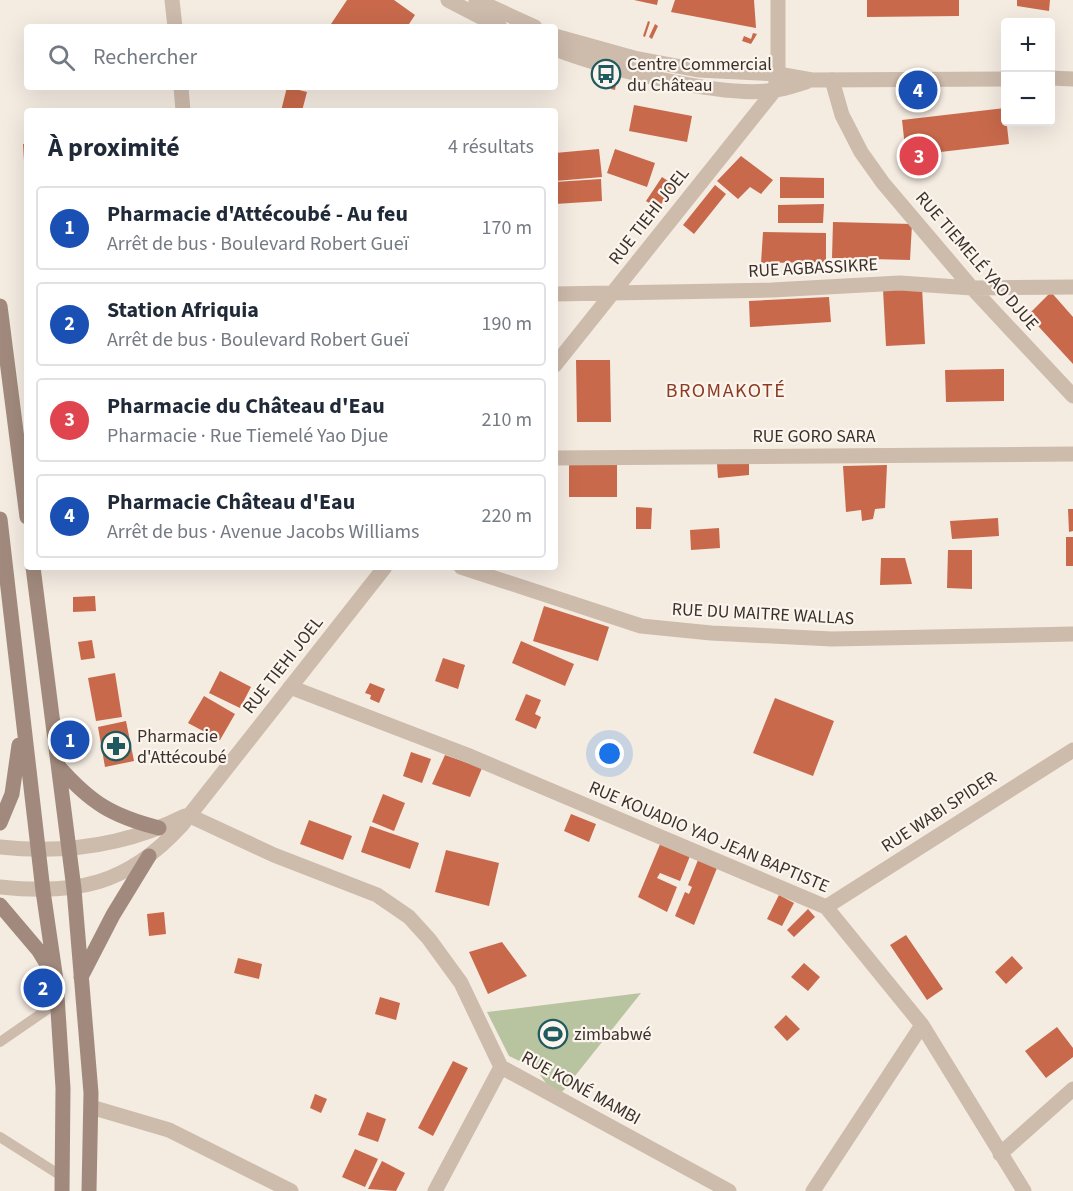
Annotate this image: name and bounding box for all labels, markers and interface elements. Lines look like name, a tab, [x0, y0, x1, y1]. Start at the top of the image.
map controls	[1001, 18, 1055, 126]
button: +	[1001, 18, 1055, 72]
search box	[24, 24, 558, 90]
icon: search	[45, 41, 78, 74]
text: Rechercher	[93, 41, 197, 73]
place label: Centre Commercial du Château	[627, 52, 772, 98]
bus stop icon: Centre Commercial du Château	[590, 58, 622, 90]
pin: 4	[898, 68, 938, 112]
button: −	[1001, 72, 1055, 126]
text: À proximité	[48, 129, 180, 166]
text: 4 résultats	[448, 133, 534, 161]
pin: 3	[900, 134, 938, 178]
street label: RUE TIEHI JOEL	[603, 162, 695, 270]
street label: RUE TIEMELÉ YAO DJUE	[910, 186, 1044, 336]
text: Pharmacie d'Attécoubé - Au feu	[107, 198, 408, 230]
text: 1	[64, 214, 75, 242]
text: 170 m	[482, 214, 532, 242]
text: Arrêt de bus · Boulevard Robert Gueï	[107, 230, 409, 258]
street label: RUE AGBASSIKRE	[748, 252, 878, 284]
text: Station Afriquia	[107, 294, 259, 326]
text: 2	[64, 310, 75, 338]
text: 190 m	[482, 310, 532, 338]
text: Arrêt de bus · Boulevard Robert Gueï	[107, 326, 409, 354]
district label: BROMAKOTÉ	[666, 377, 786, 405]
text: Pharmacie du Château d'Eau	[107, 390, 385, 422]
text: 3	[64, 406, 75, 434]
text: 210 m	[482, 406, 532, 434]
text: Pharmacie · Rue Tiemelé Yao Djue	[107, 422, 388, 450]
street label: RUE GORO SARA	[752, 424, 876, 449]
text: Pharmacie Château d'Eau	[107, 486, 355, 518]
text: 4	[64, 502, 75, 530]
text: 220 m	[482, 502, 532, 530]
text: Arrêt de bus · Avenue Jacobs Williams	[107, 518, 419, 546]
street label: RUE DU MAITRE WALLAS	[671, 597, 855, 631]
street label: RUE TIEHI JOEL	[237, 611, 329, 719]
pin: 1	[50, 718, 90, 762]
place label: Pharmacie d'Attécoubé	[137, 724, 227, 770]
pharmacy icon: Pharmacie d'Attécoubé	[100, 730, 132, 762]
your location	[595, 739, 624, 768]
street label: RUE WABI SPIDER	[876, 765, 1002, 859]
street label: RUE KOUADIO YAO JEAN BAPTISTE	[585, 775, 833, 899]
pin: 2	[24, 966, 63, 1010]
sports icon: zimbabwé	[537, 1018, 569, 1050]
place label: zimbabwé	[574, 1022, 652, 1047]
street label: RUE KONÉ MAMBI	[517, 1045, 645, 1131]

